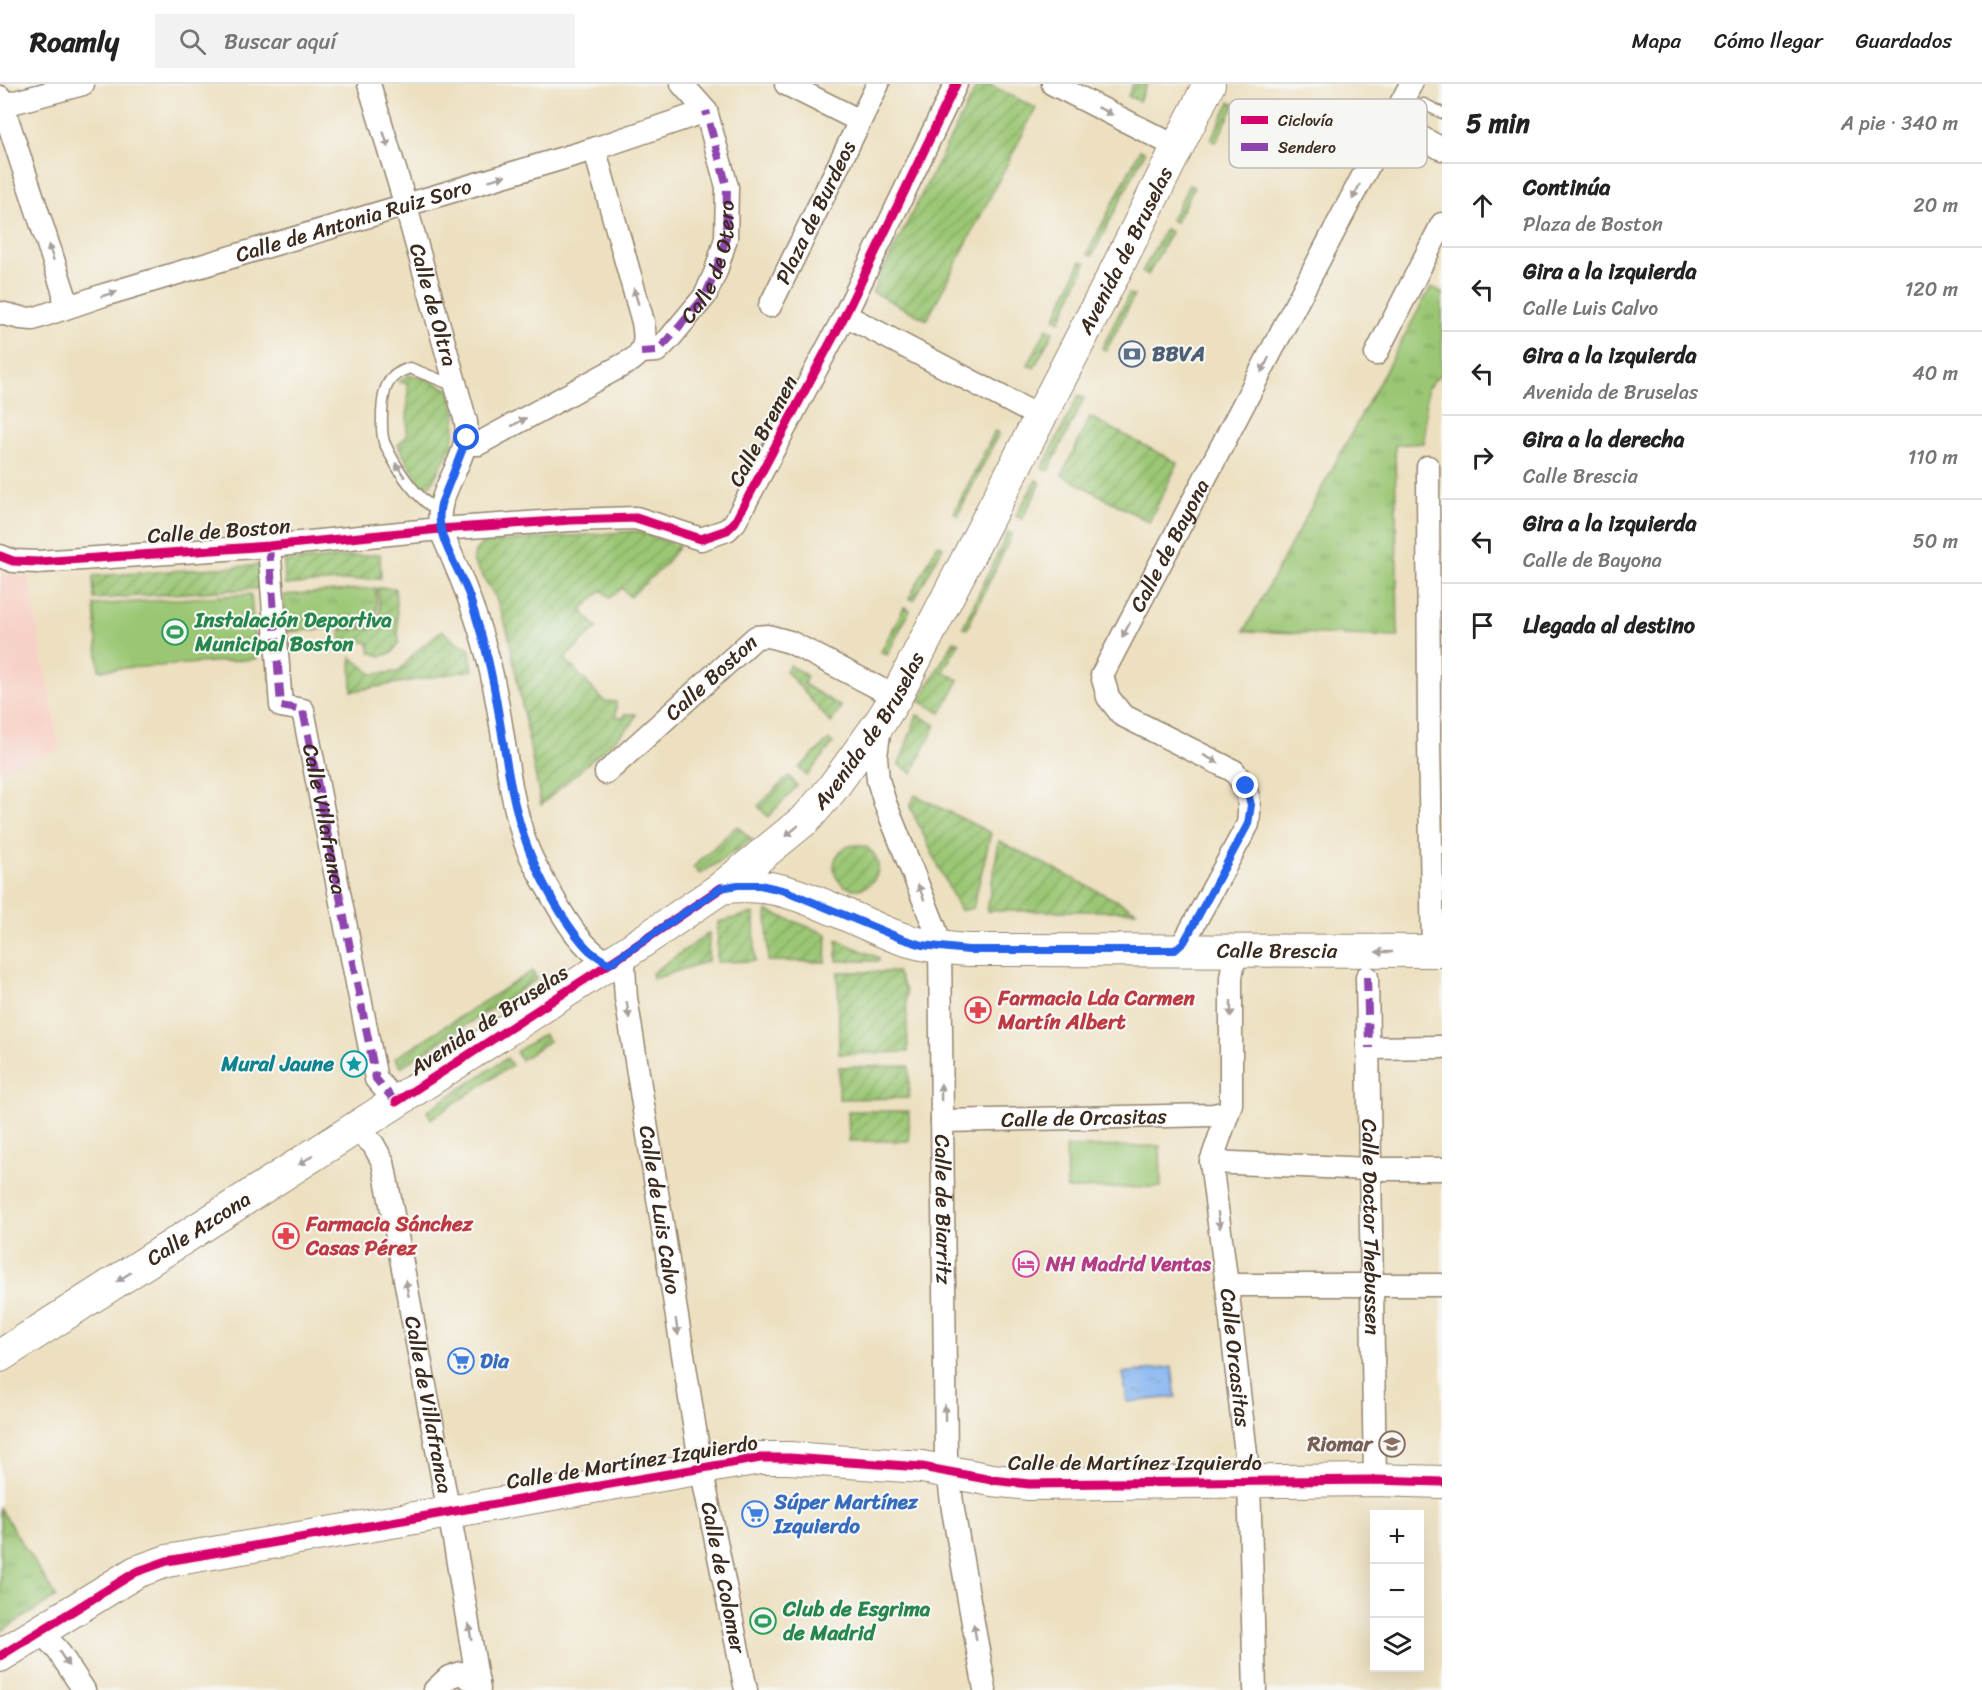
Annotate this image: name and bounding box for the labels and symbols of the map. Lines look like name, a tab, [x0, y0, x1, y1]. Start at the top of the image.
legend	[1229, 99, 1427, 168]
one-way arrow	[1096, 106, 1113, 116]
text: Ciclovía	[1278, 106, 1333, 135]
one-way arrow	[382, 131, 391, 149]
text: Sendero	[1278, 133, 1336, 162]
street label: Plaza de Burdeos	[764, 134, 867, 291]
street label: Avenida de Bruselas	[1067, 159, 1184, 342]
street label: Calle de Antonia Ruiz Soro	[231, 167, 477, 274]
one-way arrow	[488, 173, 506, 182]
one-way arrow	[1351, 184, 1361, 201]
street label: Calle de Otero	[670, 199, 746, 333]
street label: Calle de Oltra	[398, 239, 469, 371]
one-way arrow	[46, 243, 55, 261]
one-way arrow	[631, 287, 640, 305]
one-way arrow	[100, 289, 118, 298]
place label: BBVA	[1152, 335, 1205, 373]
bank icon: BBVA	[1117, 339, 1147, 369]
one-way arrow	[1261, 356, 1271, 374]
street label: Calle Bremen	[718, 368, 808, 494]
one-way arrow	[511, 417, 528, 427]
route start	[453, 424, 479, 450]
one-way arrow	[394, 462, 406, 478]
street label: Calle de Bayona	[1119, 472, 1220, 619]
street label: Calle de Boston	[146, 507, 292, 555]
place label: Instalación Deportiva Municipal Boston	[194, 601, 392, 663]
sports icon: Instalación Deportiva Municipal Boston	[160, 617, 190, 647]
one-way arrow	[1121, 622, 1131, 639]
street label: Calle Boston	[656, 625, 767, 731]
street label: Avenida de Bruselas	[802, 644, 936, 819]
street label: Calle Villafranca	[291, 740, 358, 898]
one-way arrow	[1202, 755, 1219, 764]
route end	[1232, 772, 1258, 798]
one-way arrow	[784, 824, 799, 838]
one-way arrow	[916, 883, 925, 901]
street label: Calle Brescia	[1217, 932, 1338, 970]
one-way arrow	[1374, 947, 1393, 957]
street label: Avenida de Bruselas	[401, 954, 577, 1087]
place label: Farmacia Lda Carmen Martín Albert	[997, 979, 1195, 1041]
pharmacy icon: Farmacia Lda Carmen Martín Albert	[963, 995, 993, 1025]
one-way arrow	[1226, 999, 1236, 1018]
one-way arrow	[624, 1001, 633, 1020]
place label: Mural Jaune	[220, 1045, 334, 1083]
place icon: Mural Jaune	[339, 1049, 369, 1079]
one-way arrow	[937, 1082, 946, 1101]
street label: Calle de Orcasitas	[1001, 1097, 1168, 1139]
street label: Calle Doctor Thebussen	[1350, 1119, 1392, 1335]
street label: Calle de Luis Calvo	[628, 1123, 692, 1298]
street label: Calle de Biarritz	[923, 1134, 963, 1285]
one-way arrow	[298, 1155, 314, 1166]
street label: Calle Azcona	[139, 1180, 259, 1277]
place label: Farmacia Sánchez Casas Pérez	[305, 1205, 474, 1267]
one-way arrow	[1214, 1211, 1223, 1230]
pharmacy icon: Farmacia Sánchez Casas Pérez	[271, 1221, 301, 1251]
place label: NH Madrid Ventas	[1045, 1245, 1211, 1283]
hotel icon: NH Madrid Ventas	[1011, 1249, 1041, 1279]
one-way arrow	[116, 1271, 132, 1282]
one-way arrow	[402, 1279, 411, 1298]
street label: Calle Orcasitas	[1209, 1286, 1262, 1429]
street label: Calle de Villafranca	[393, 1313, 464, 1497]
one-way arrow	[673, 1318, 682, 1337]
place label: Dia	[480, 1342, 510, 1380]
supermarket icon: Dia	[446, 1346, 476, 1376]
one-way arrow	[940, 1403, 950, 1422]
street label: Calle de Martínez Izquierdo	[504, 1423, 760, 1501]
place label: Riomar	[1307, 1425, 1374, 1463]
school or university icon: Riomar	[1377, 1429, 1407, 1459]
street label: Calle de Martínez Izquierdo	[1008, 1444, 1262, 1482]
place label: Súper Martínez Izquierdo	[773, 1483, 919, 1545]
street label: Calle de Colomer	[689, 1498, 757, 1658]
supermarket icon: Súper Martínez Izquierdo	[740, 1499, 770, 1529]
place label: Club de Esgrima de Madrid	[782, 1590, 931, 1652]
sports icon: Club de Esgrima de Madrid	[748, 1606, 778, 1636]
one-way arrow	[465, 1623, 474, 1642]
one-way arrow	[970, 1623, 979, 1642]
one-way arrow	[58, 1651, 69, 1667]

